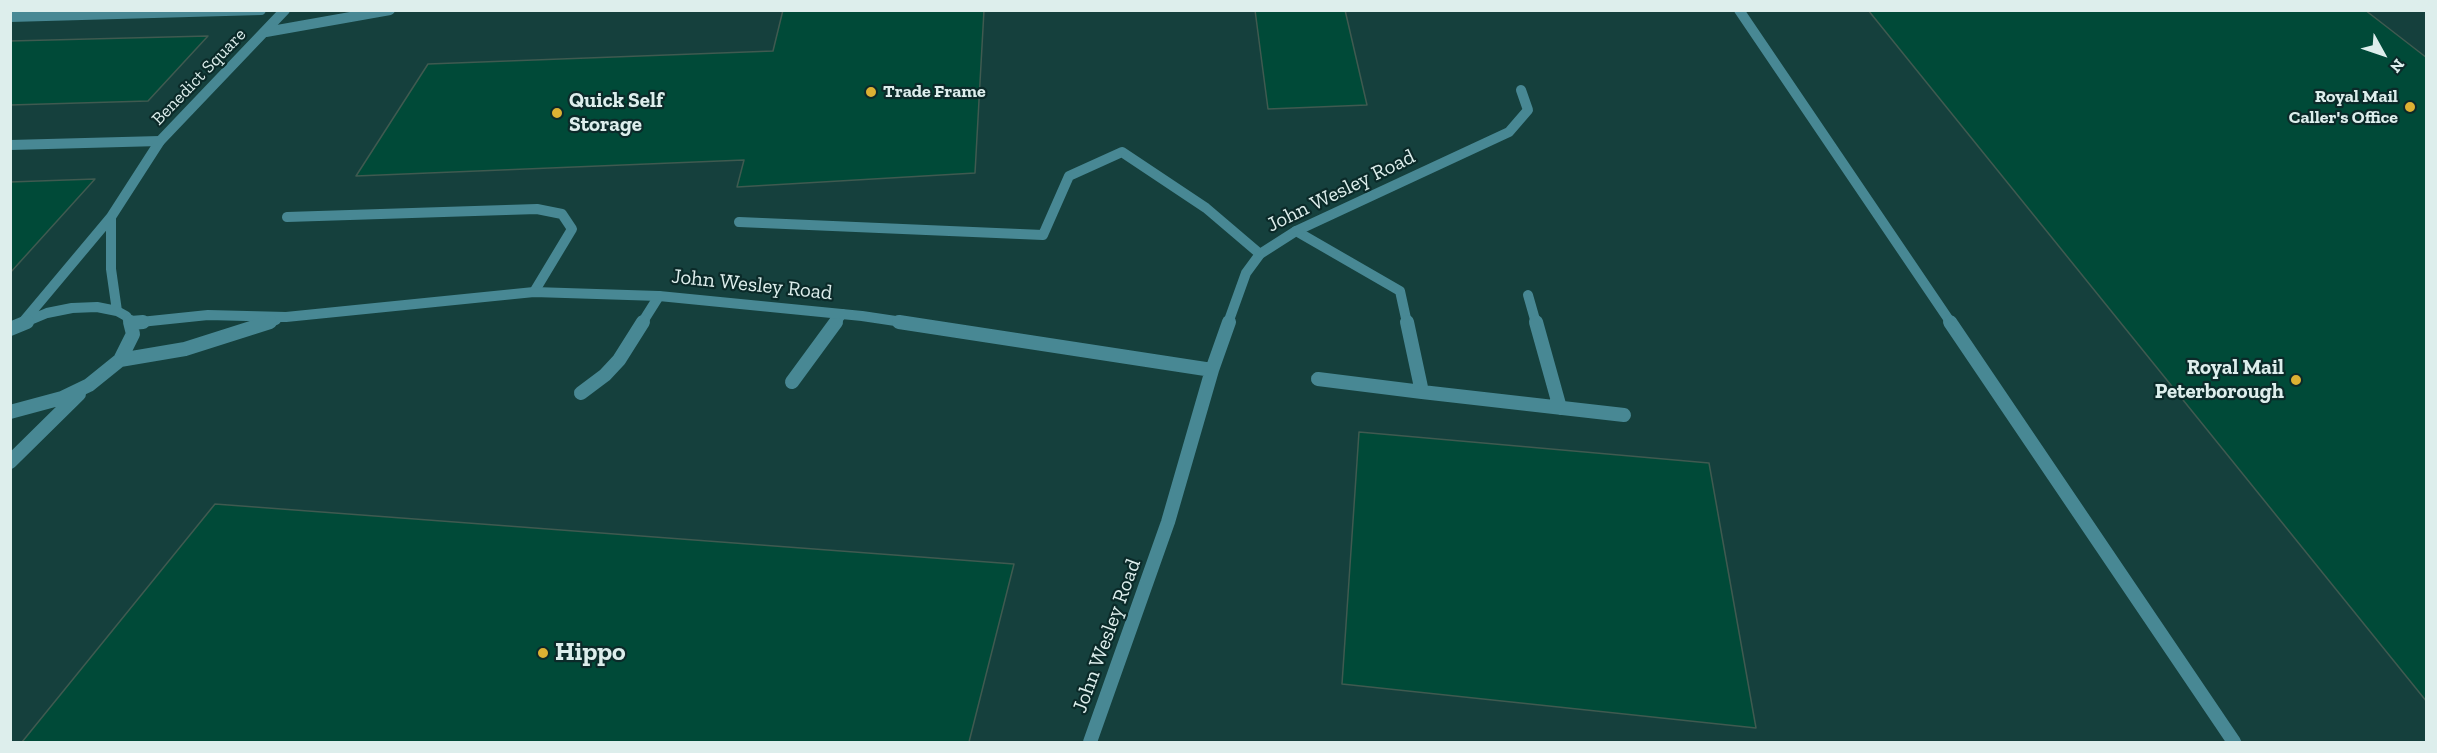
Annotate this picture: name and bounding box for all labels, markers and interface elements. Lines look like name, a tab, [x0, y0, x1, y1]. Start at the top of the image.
street label: Benedict Square	[147, 24, 251, 130]
north arrow	[2353, 24, 2413, 84]
text: N	[2386, 55, 2408, 77]
place label: Trade Frame	[883, 81, 986, 103]
marker: Trade Frame	[864, 85, 878, 99]
place label: Royal Mail Caller's Office	[2289, 86, 2398, 128]
place label: Quick Self Storage	[569, 88, 663, 138]
marker: Royal Mail Caller's Office	[2403, 100, 2417, 114]
marker: Quick Self Storage	[550, 106, 564, 120]
street label: John Wesley Road	[1263, 144, 1419, 238]
street label: John Wesley Road	[670, 264, 834, 306]
place label: Royal Mail Peterborough	[2155, 355, 2284, 405]
marker: Royal Mail Peterborough	[2289, 373, 2303, 387]
street label: John Wesley Road	[1067, 556, 1147, 716]
place label: Hippo	[555, 637, 626, 669]
marker: Hippo	[536, 646, 550, 660]

